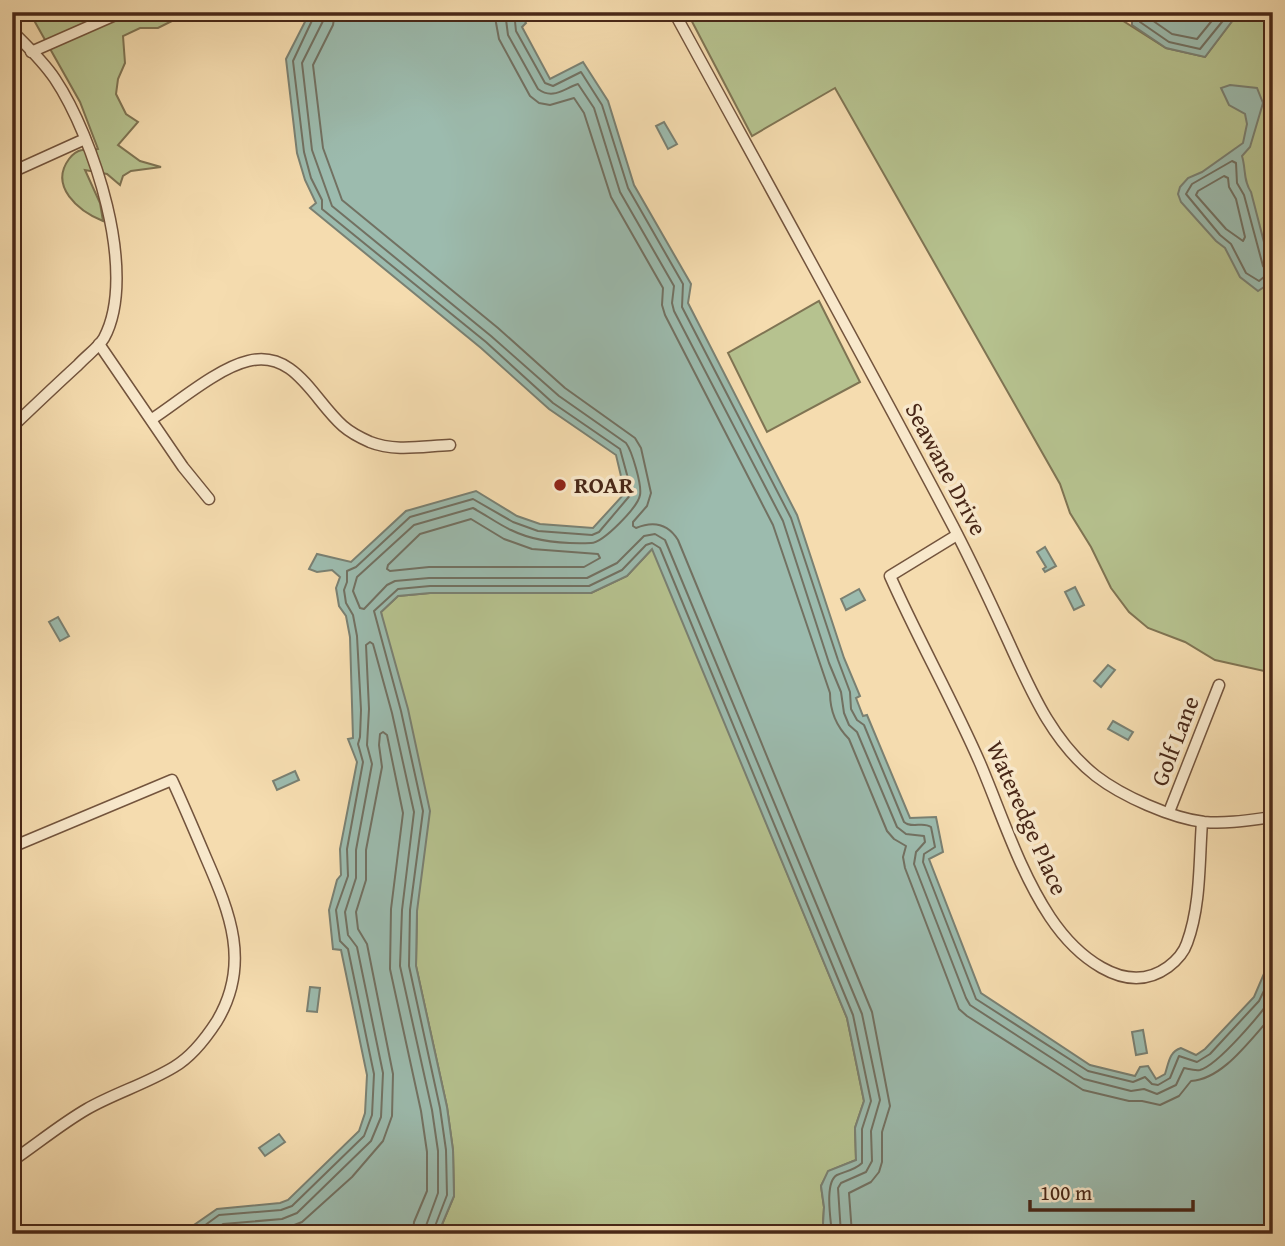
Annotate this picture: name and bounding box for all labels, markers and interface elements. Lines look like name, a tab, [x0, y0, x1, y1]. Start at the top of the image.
street label: Seawane Drive	[897, 396, 996, 541]
place label: ROAR	[574, 467, 634, 502]
marker: ROAR	[552, 477, 568, 493]
street label: Golf Lane	[1141, 691, 1208, 791]
street label: Wateredge Place	[978, 735, 1077, 901]
scale bar	[1030, 1169, 1192, 1213]
text: 100 m	[1040, 1177, 1092, 1208]

